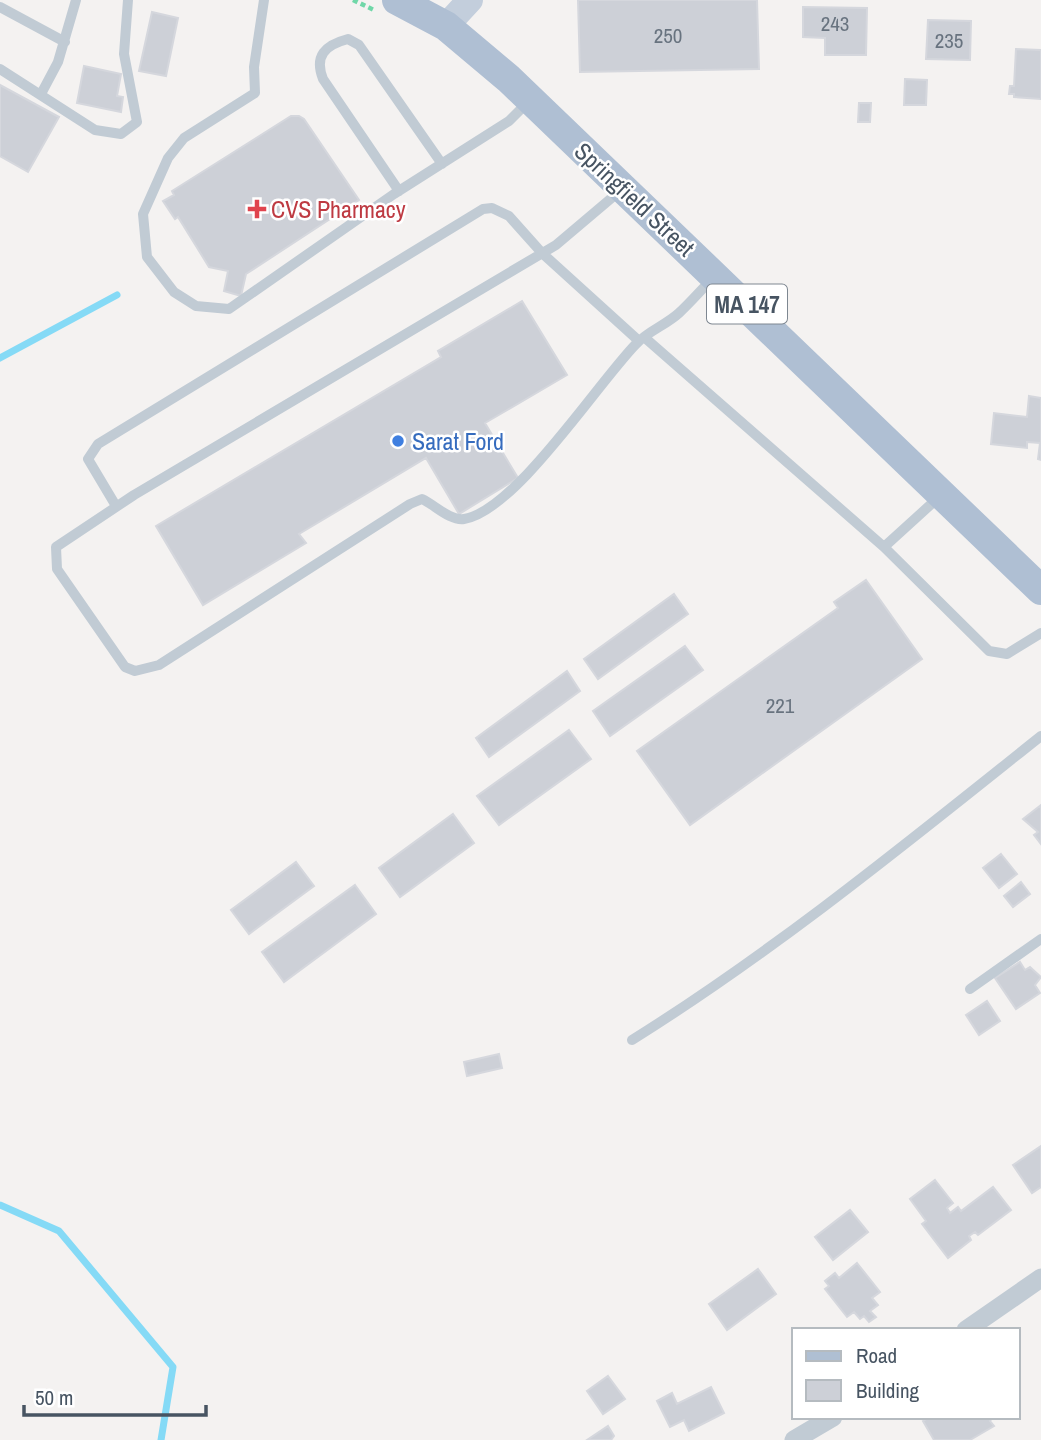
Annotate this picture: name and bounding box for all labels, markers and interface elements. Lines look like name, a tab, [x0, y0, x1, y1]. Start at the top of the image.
house number: 243	[821, 9, 849, 38]
house number: 250	[654, 21, 682, 50]
house number: 235	[935, 26, 963, 55]
street label: Springfield Street	[568, 135, 702, 263]
place label: CVS Pharmacy	[271, 193, 406, 225]
marker: CVS Pharmacy	[249, 201, 265, 217]
road number: MA 147	[707, 284, 787, 324]
place label: Sarat Ford	[412, 425, 504, 457]
marker: Sarat Ford	[390, 433, 406, 449]
house number: 221	[766, 691, 795, 720]
legend	[792, 1328, 1020, 1419]
text: Road	[856, 1341, 897, 1370]
scale bar	[24, 1374, 206, 1418]
text: Building	[856, 1376, 920, 1405]
text: 50 m	[35, 1383, 73, 1412]

